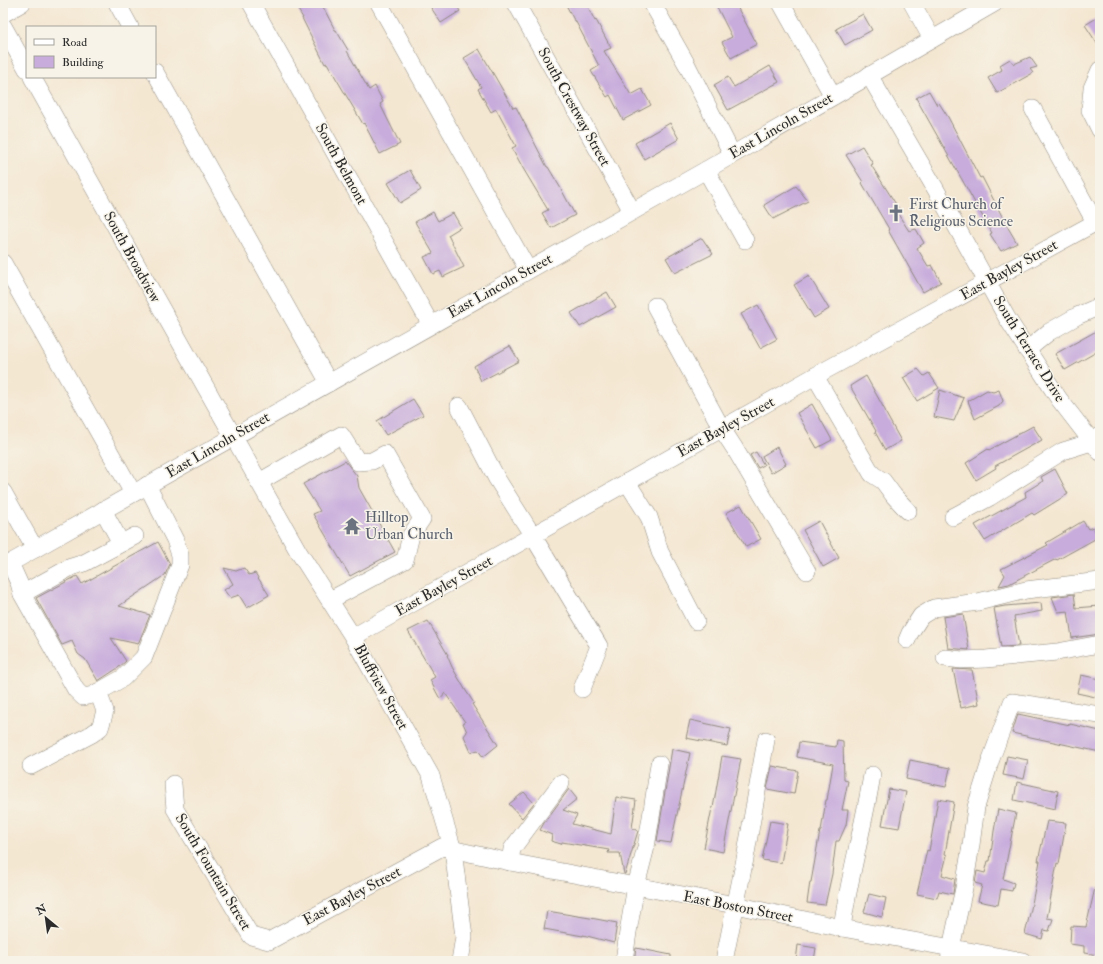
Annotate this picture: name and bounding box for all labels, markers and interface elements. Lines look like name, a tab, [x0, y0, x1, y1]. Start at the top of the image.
legend	[26, 26, 156, 78]
text: Road	[62, 35, 87, 50]
street label: South Crestway Street	[533, 44, 615, 170]
text: Building	[62, 55, 105, 70]
street label: East Lincoln Street	[726, 89, 836, 163]
street label: South Belmont	[311, 120, 371, 208]
place label: First Church of Religious Science	[909, 195, 1013, 231]
church icon: First Church of Religious Science	[886, 203, 906, 223]
street label: South Broadview	[99, 208, 165, 306]
street label: East Bayley Street	[957, 235, 1061, 305]
street label: East Lincoln Street	[444, 249, 556, 323]
street label: South Terrace Drive	[989, 292, 1069, 406]
street label: East Bayley Street	[674, 392, 778, 462]
street label: East Lincoln Street	[163, 408, 273, 482]
place label: Hilltop Urban Church	[365, 508, 453, 544]
temple icon: Hilltop Urban Church	[342, 516, 362, 536]
street label: East Bayley Street	[392, 551, 496, 621]
street label: Bluffview Street	[350, 641, 412, 733]
street label: South Fountain Street	[171, 810, 255, 934]
street label: East Bayley Street	[300, 862, 404, 930]
street label: East Boston Street	[682, 887, 795, 927]
north arrow	[26, 898, 66, 938]
text: N	[33, 901, 50, 918]

